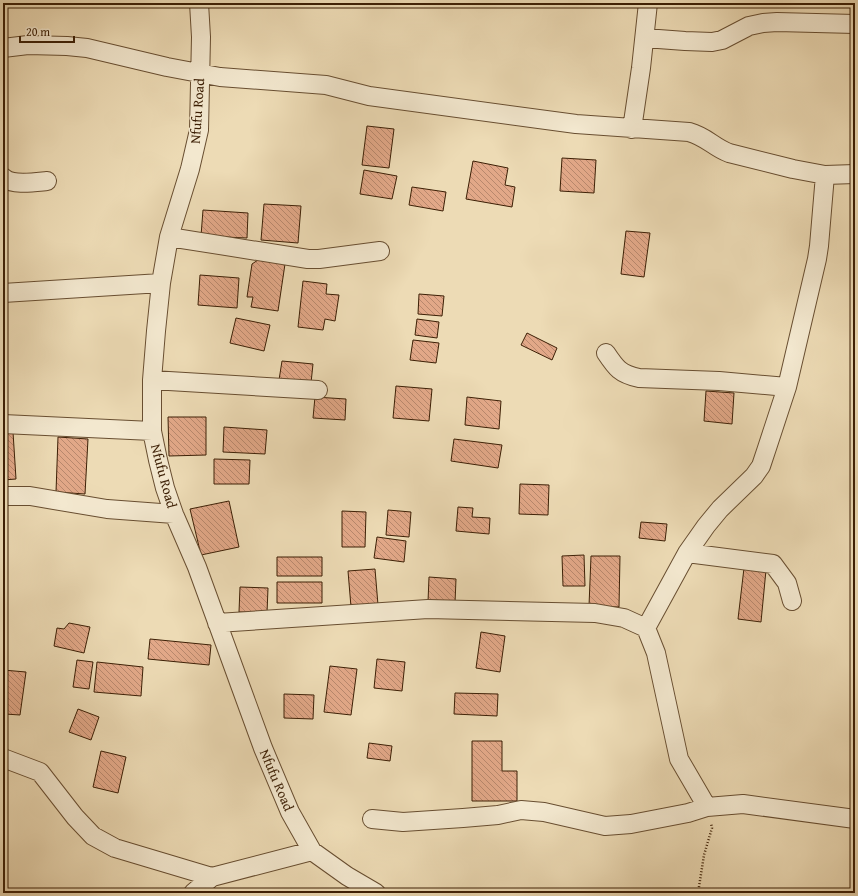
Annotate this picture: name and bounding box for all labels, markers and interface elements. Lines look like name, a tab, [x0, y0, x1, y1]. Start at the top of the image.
scale bar	[20, 18, 74, 44]
text: 20 m	[26, 23, 50, 40]
street label: Nfufu Road	[185, 77, 209, 144]
street label: Nfufu Road	[146, 442, 182, 511]
street label: Nfufu Road	[255, 746, 299, 815]

